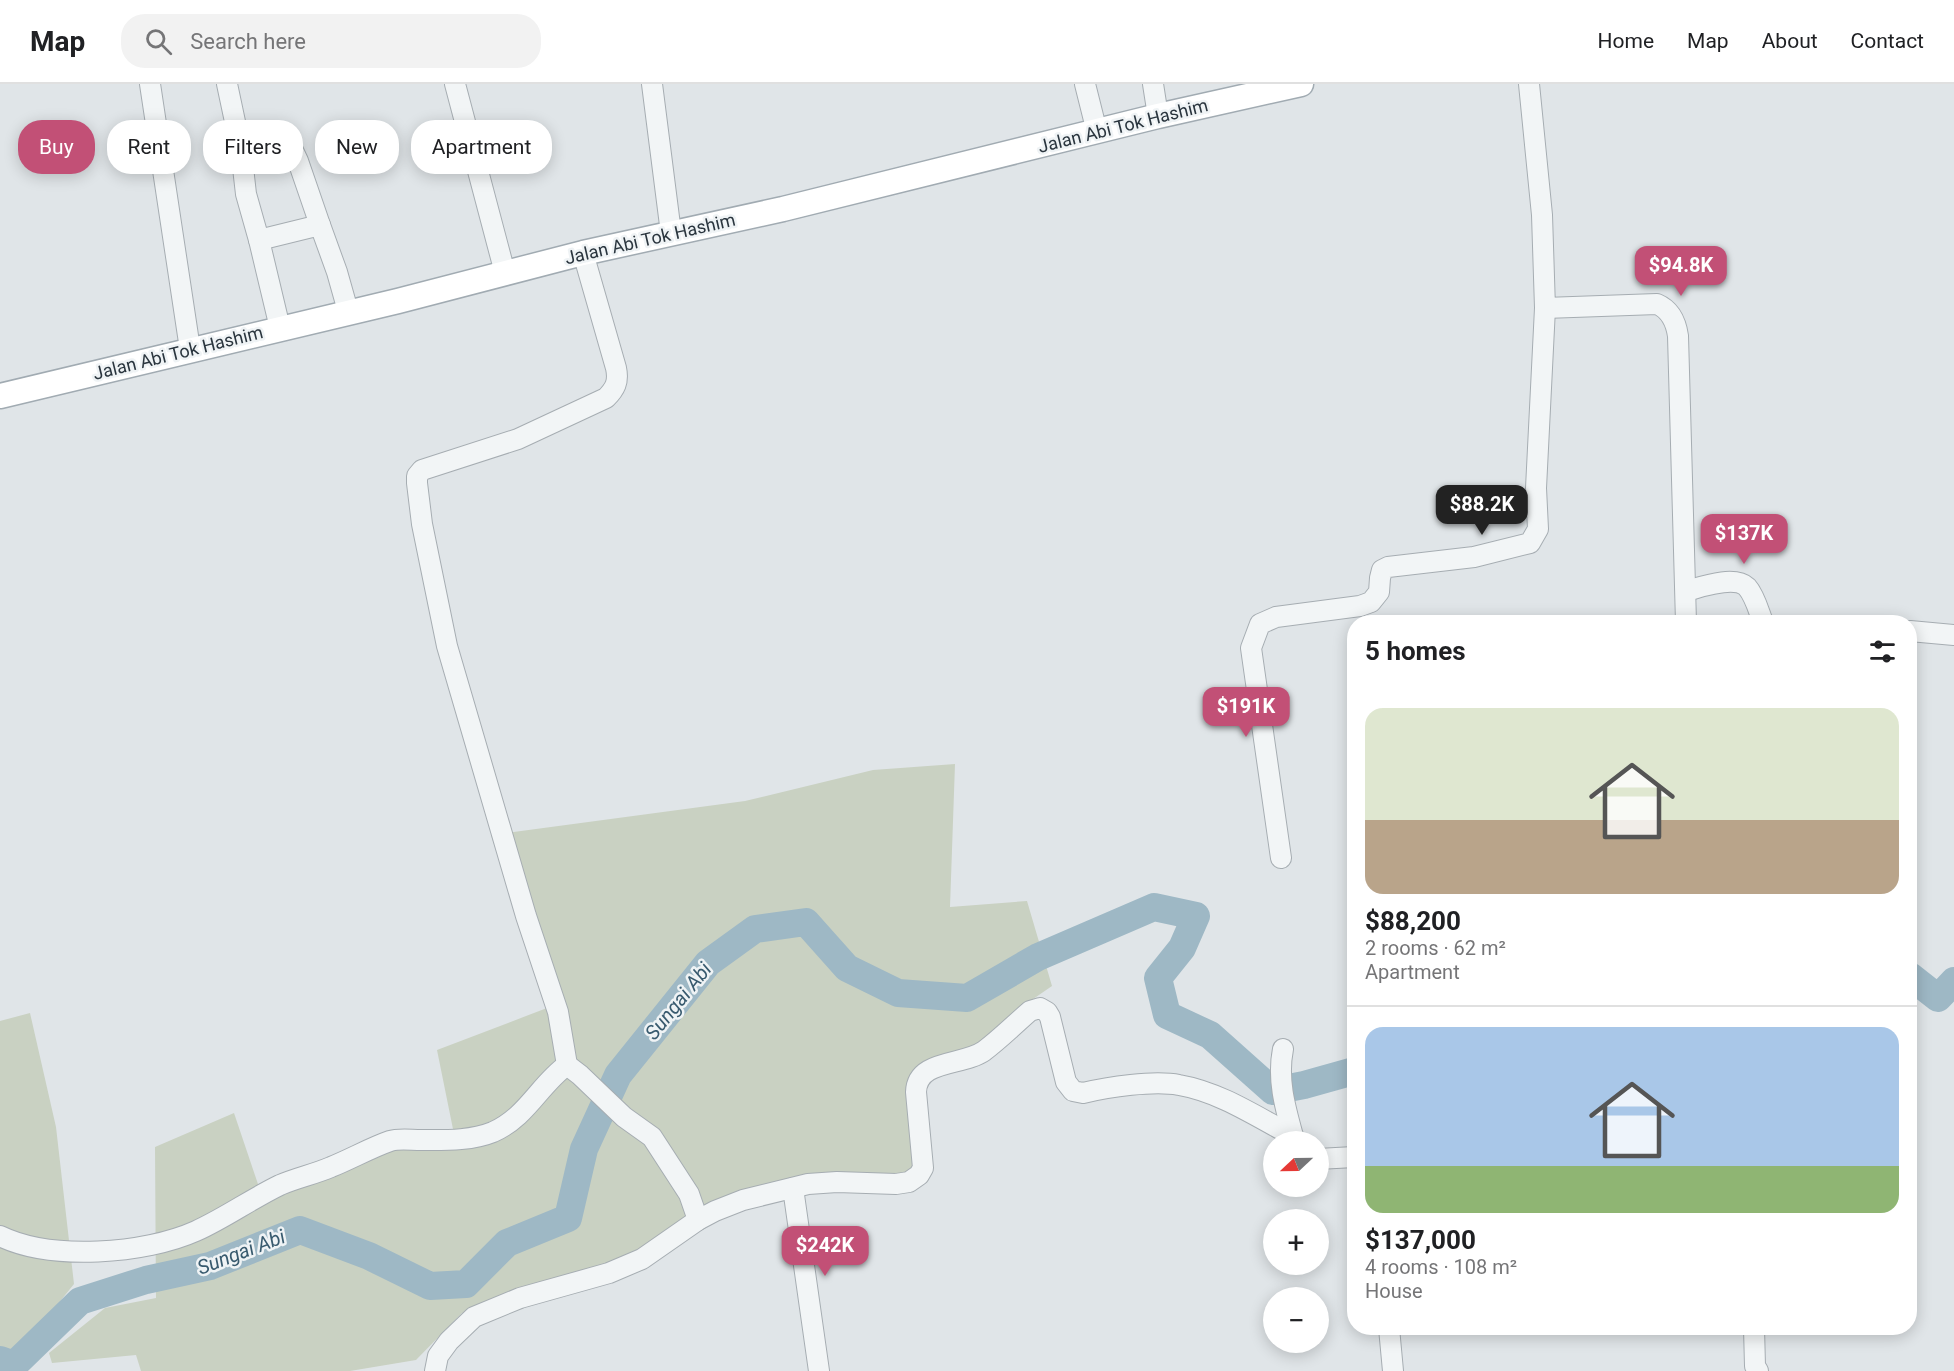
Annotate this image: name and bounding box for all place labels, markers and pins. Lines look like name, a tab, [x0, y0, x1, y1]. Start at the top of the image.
pin: $94.8K	[1632, 246, 1730, 297]
pin: $88.2K	[1433, 485, 1531, 536]
pin: $137K	[1702, 514, 1786, 565]
pin: $191K	[1204, 687, 1288, 738]
pin: $242K	[783, 1226, 867, 1277]

